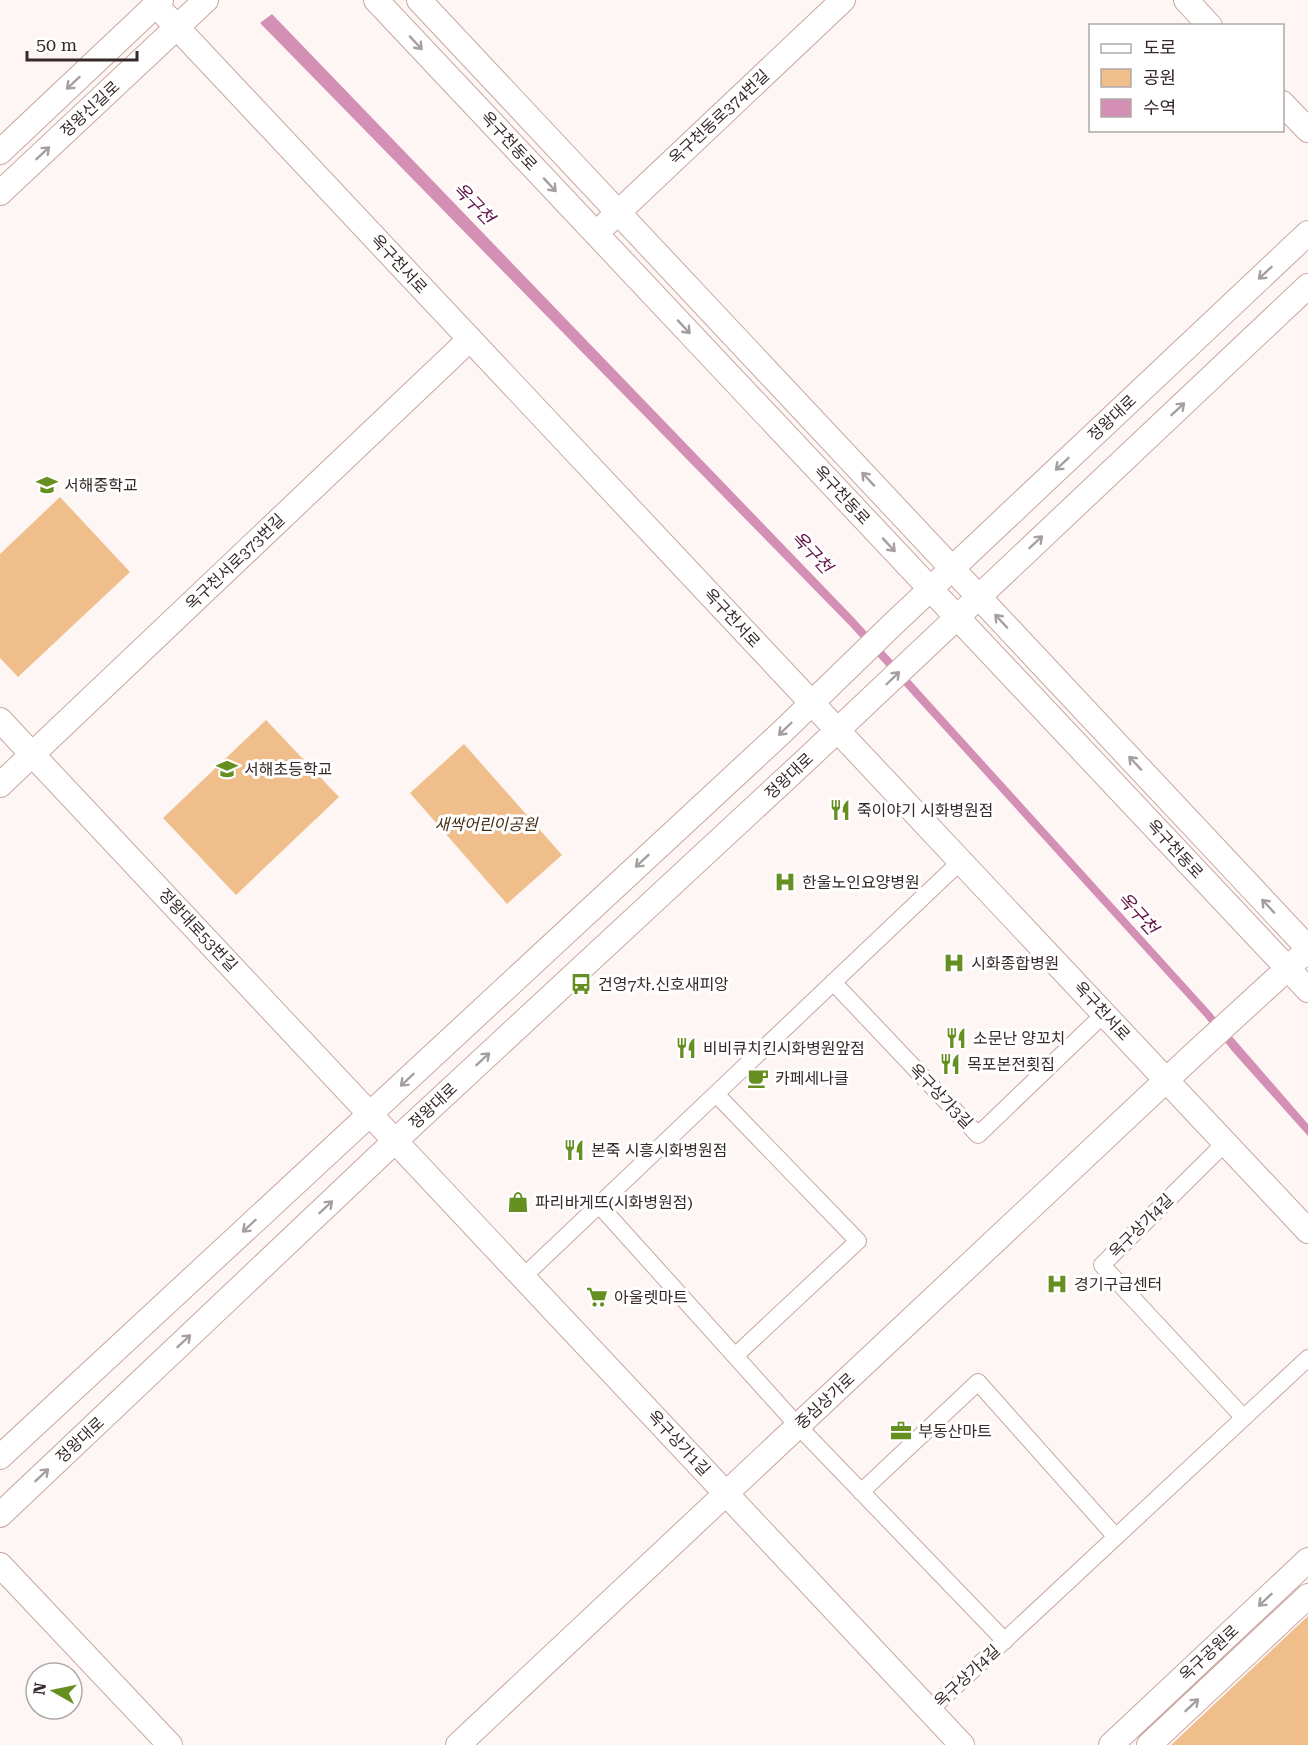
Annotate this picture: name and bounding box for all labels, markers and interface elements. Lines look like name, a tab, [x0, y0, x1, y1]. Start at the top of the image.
scale bar	[27, 24, 136, 62]
legend	[1089, 24, 1284, 132]
text: 50 m	[36, 34, 77, 55]
one-way arrow	[409, 35, 424, 50]
text: 도로	[1143, 37, 1176, 58]
street label: 옥구천동로374번길	[665, 66, 773, 168]
text: 공원	[1143, 67, 1176, 88]
one-way arrow	[66, 76, 81, 90]
street label: 정왕신길로	[57, 77, 124, 141]
text: 수역	[1143, 97, 1176, 118]
street label: 옥구천동로	[477, 108, 541, 175]
one-way arrow	[35, 146, 50, 161]
one-way arrow	[543, 177, 557, 192]
water label: 옥구천	[449, 178, 501, 230]
street label: 옥구천서로	[367, 231, 431, 298]
one-way arrow	[1258, 266, 1273, 280]
one-way arrow	[676, 319, 691, 334]
street label: 정왕대로	[1084, 391, 1140, 445]
one-way arrow	[1170, 402, 1185, 416]
one-way arrow	[1055, 457, 1070, 472]
street label: 옥구천동로	[810, 462, 874, 529]
one-way arrow	[861, 471, 875, 486]
school or university icon: 서해중학교	[35, 473, 59, 497]
place label: 서해중학교	[64, 476, 138, 495]
street label: 옥구천서로373번길	[182, 510, 288, 614]
water label: 옥구천	[787, 527, 838, 579]
one-way arrow	[1028, 536, 1043, 550]
one-way arrow	[882, 538, 896, 553]
street label: 옥구천서로	[700, 585, 764, 652]
one-way arrow	[995, 614, 1009, 629]
one-way arrow	[885, 671, 900, 685]
one-way arrow	[778, 721, 793, 736]
street label: 정왕대로	[761, 749, 817, 803]
one-way arrow	[1127, 756, 1142, 771]
school or university icon: 서해초등학교	[215, 757, 239, 781]
place label: 서해초등학교	[244, 760, 332, 779]
restaurant icon: 죽이야기 시화병원점	[828, 798, 852, 822]
place label: 죽이야기 시화병원점	[857, 801, 994, 820]
park label: 새싹어린이공원	[434, 815, 539, 834]
street label: 옥구천동로	[1143, 816, 1207, 883]
one-way arrow	[635, 854, 650, 869]
hospital icon: 한울노인요양병원	[773, 870, 797, 894]
place label: 한울노인요양병원	[802, 873, 920, 892]
street label: 정왕대로53번길	[155, 885, 241, 975]
water label: 옥구천	[1114, 888, 1164, 940]
one-way arrow	[1261, 898, 1275, 913]
hospital icon: 시화종합병원	[942, 951, 966, 975]
place label: 시화종합병원	[971, 954, 1059, 973]
bus stop icon: 건영7차.신호새피앙	[569, 972, 593, 996]
place label: 건영7차.신호새피앙	[598, 975, 729, 994]
street label: 옥구천서로	[1070, 978, 1134, 1045]
restaurant icon: 소문난 양꼬치	[944, 1026, 968, 1050]
place label: 소문난 양꼬치	[973, 1029, 1065, 1048]
restaurant icon: 비비큐치킨시화병원앞점	[674, 1036, 698, 1060]
place label: 비비큐치킨시화병원앞점	[703, 1039, 865, 1058]
one-way arrow	[476, 1052, 491, 1067]
restaurant icon: 목포본전횟집	[938, 1052, 962, 1076]
place label: 목포본전횟집	[967, 1055, 1055, 1074]
street label: 옥구상가3길	[905, 1060, 977, 1132]
cafe icon: 카페세나클	[746, 1066, 770, 1090]
place label: 카페세나클	[775, 1069, 849, 1088]
one-way arrow	[400, 1072, 415, 1086]
street label: 정왕대로	[405, 1079, 461, 1133]
restaurant icon: 본죽 시흥시화병원점	[562, 1138, 586, 1162]
place label: 본죽 시흥시화병원점	[591, 1141, 728, 1160]
shop icon: 파리바게뜨(시화병원점)	[506, 1190, 530, 1214]
street label: 옥구상가4길	[1105, 1190, 1177, 1262]
place label: 파리바게뜨(시화병원점)	[535, 1193, 693, 1212]
one-way arrow	[318, 1200, 333, 1214]
one-way arrow	[241, 1219, 256, 1234]
hospital icon: 경기구급센터	[1045, 1272, 1069, 1296]
place label: 경기구급센터	[1074, 1275, 1162, 1294]
supermarket icon: 아울렛마트	[585, 1285, 609, 1309]
place label: 아울렛마트	[614, 1288, 688, 1307]
one-way arrow	[176, 1334, 191, 1348]
street label: 중심상가로	[792, 1369, 859, 1433]
street label: 옥구상가1길	[644, 1406, 714, 1480]
street label: 정왕대로	[52, 1413, 108, 1467]
office icon: 부동산마트	[889, 1419, 913, 1443]
place label: 부동산마트	[918, 1422, 992, 1441]
one-way arrow	[35, 1468, 50, 1482]
one-way arrow	[1258, 1593, 1273, 1607]
street label: 옥구공원로	[1176, 1621, 1243, 1685]
street label: 옥구상가4길	[930, 1641, 1004, 1711]
north arrow	[24, 1661, 84, 1721]
text: N	[29, 1681, 50, 1696]
one-way arrow	[1184, 1698, 1199, 1712]

